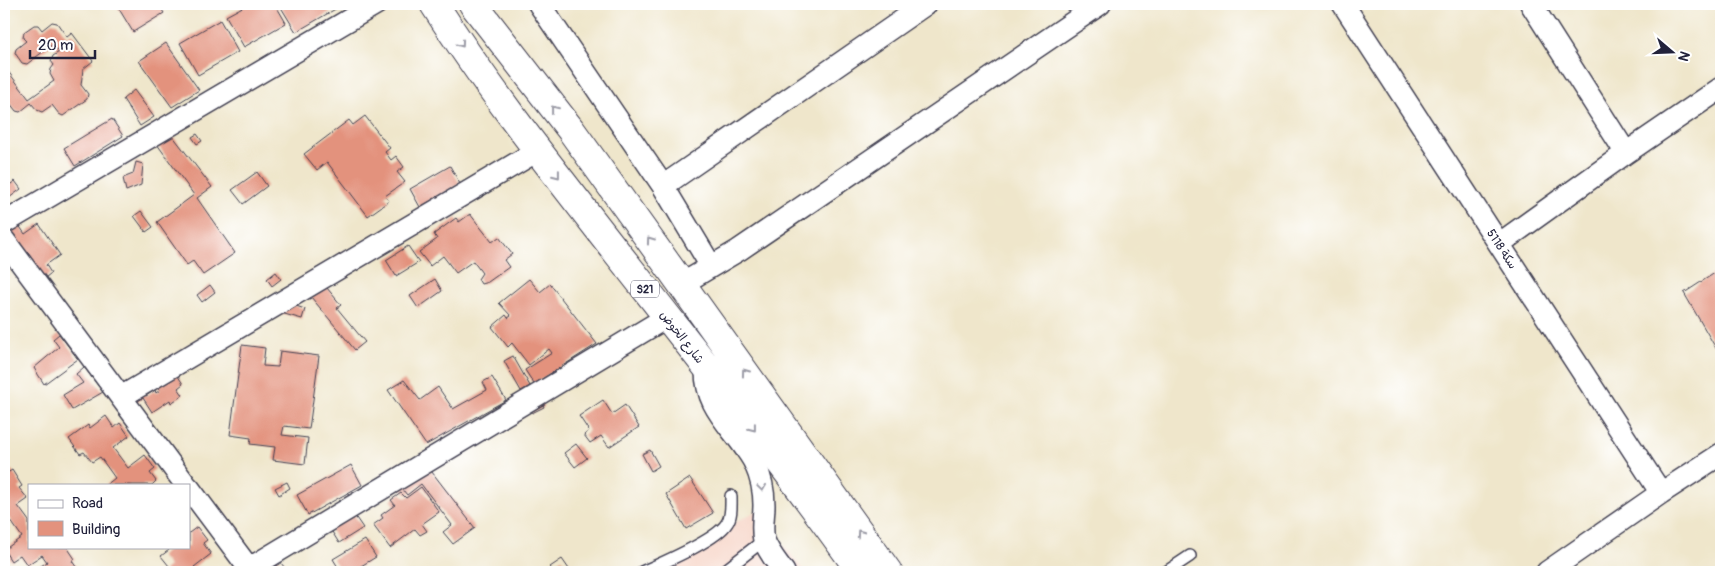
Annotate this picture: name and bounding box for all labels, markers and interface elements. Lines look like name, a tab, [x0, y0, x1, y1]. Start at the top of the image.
scale bar	[30, 28, 95, 60]
north arrow	[1648, 28, 1698, 78]
text: 20 m	[38, 36, 73, 55]
one-way arrow	[455, 38, 464, 48]
text: N	[1674, 49, 1693, 63]
one-way arrow	[551, 105, 560, 115]
one-way arrow	[551, 170, 560, 179]
street label: سكة 5118	[1483, 227, 1520, 272]
one-way arrow	[647, 236, 656, 246]
road number: S21	[631, 280, 659, 298]
street label: شارع الخوض	[655, 308, 707, 367]
one-way arrow	[742, 368, 751, 378]
one-way arrow	[748, 422, 756, 431]
legend	[28, 484, 190, 548]
one-way arrow	[756, 485, 767, 493]
text: Road	[72, 494, 103, 513]
text: Building	[72, 520, 120, 539]
one-way arrow	[857, 529, 866, 538]

